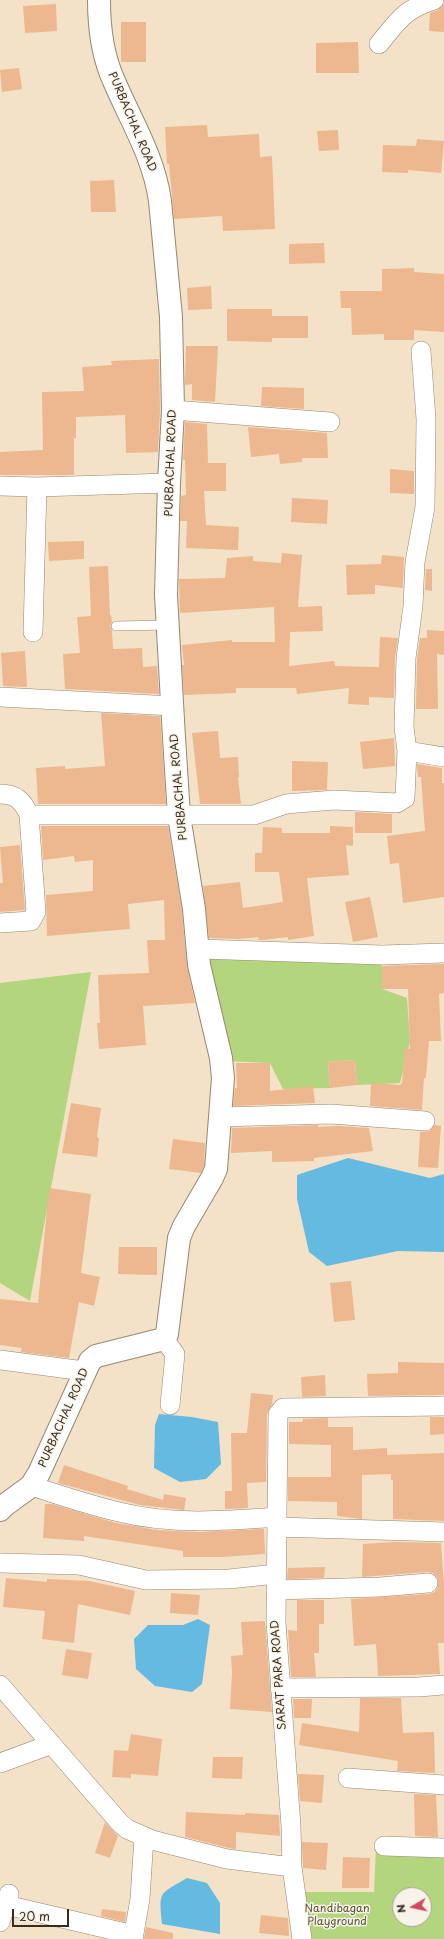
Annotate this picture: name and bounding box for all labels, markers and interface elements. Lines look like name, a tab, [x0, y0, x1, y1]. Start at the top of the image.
street label: PURBACHAL ROAD	[105, 70, 159, 174]
street label: PURBACHAL ROAD	[163, 409, 179, 517]
street label: PURBACHAL ROAD	[168, 733, 190, 841]
street label: PURBACHAL ROAD	[36, 1366, 92, 1470]
street label: SARAT PARA ROAD	[269, 1620, 289, 1730]
north arrow	[392, 1887, 432, 1927]
scale bar	[14, 1901, 71, 1927]
park label: Nandibagan Playground	[305, 1902, 369, 1928]
text: N	[392, 1903, 410, 1914]
text: 20 m	[19, 1907, 50, 1925]

